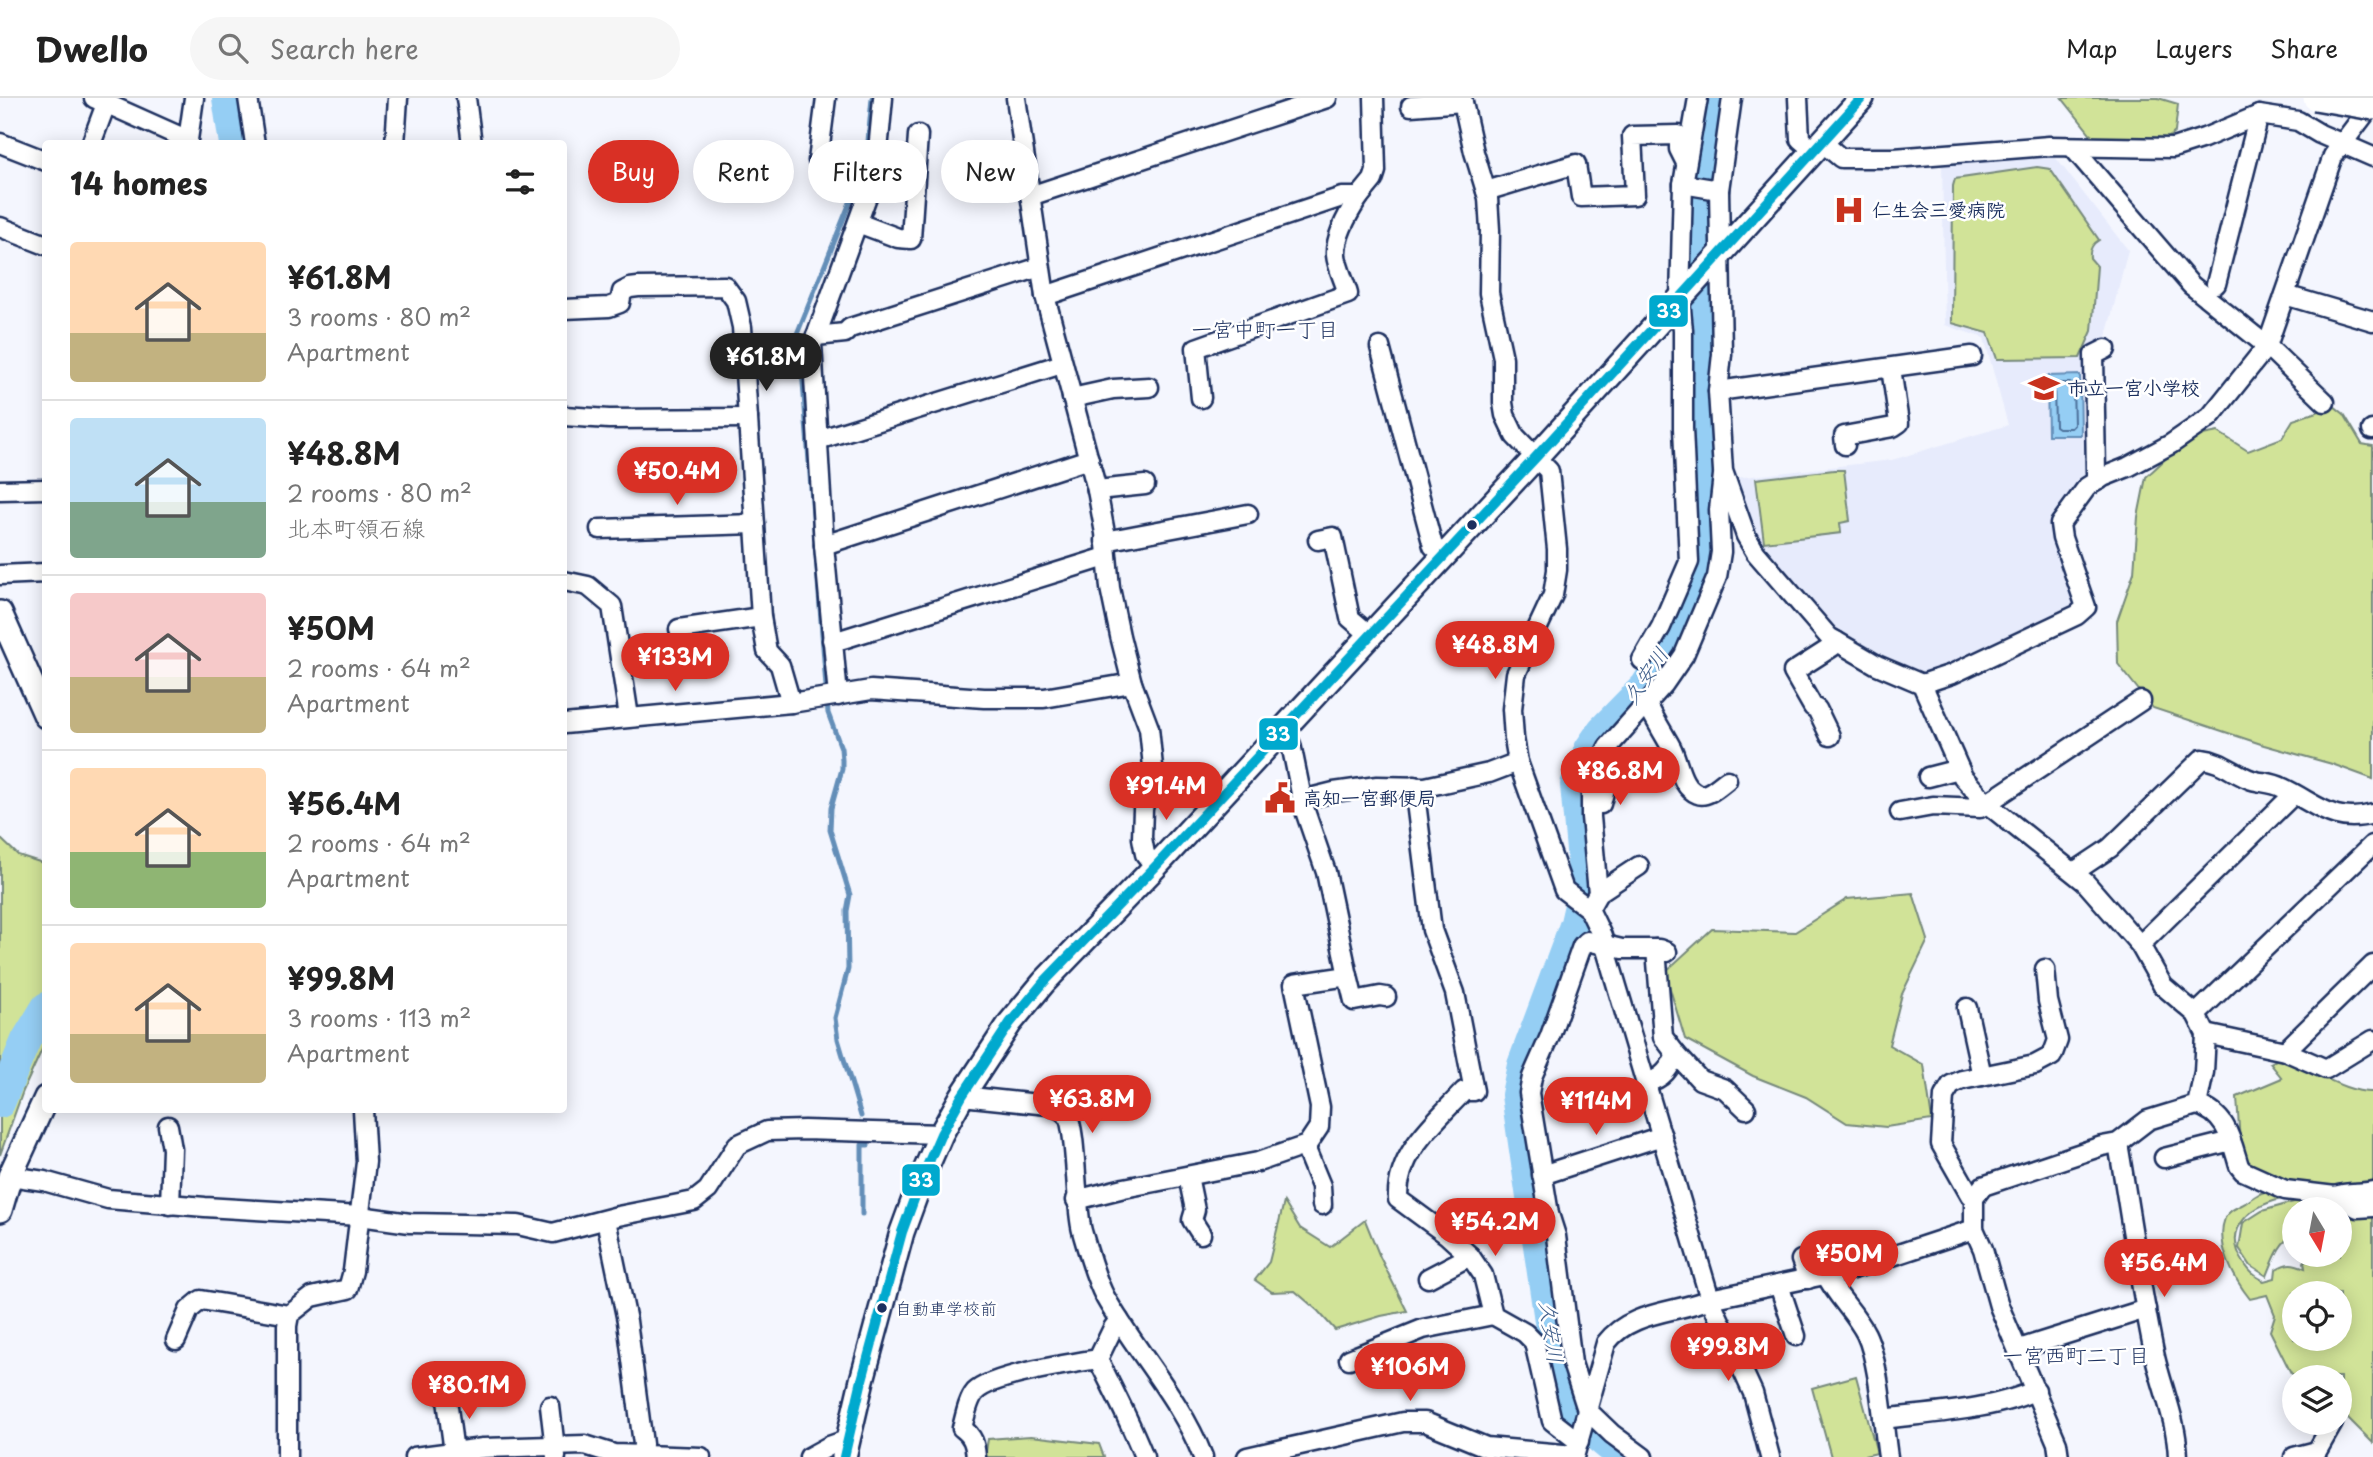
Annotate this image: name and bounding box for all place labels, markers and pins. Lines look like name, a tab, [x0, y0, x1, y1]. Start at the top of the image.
hospital icon: 仁生会三愛病院	[1832, 193, 1866, 227]
place label: 仁生会三愛病院	[1872, 195, 2005, 223]
pin: ¥61.8M	[709, 334, 823, 393]
school or university icon: 市立一宮小学校	[2027, 371, 2061, 405]
place label: 市立一宮小学校	[2067, 373, 2200, 401]
pin: ¥50.4M	[620, 448, 734, 507]
unlabelled marker	[1465, 518, 1479, 532]
pin: ¥48.8M	[1438, 622, 1552, 681]
pin: ¥133M	[626, 634, 724, 693]
pin: ¥86.8M	[1563, 748, 1677, 807]
pin: ¥91.4M	[1109, 762, 1223, 822]
public building icon: 高知一宮郵便局	[1263, 781, 1297, 815]
place label: 高知一宮郵便局	[1303, 783, 1436, 811]
pin: ¥63.8M	[1035, 1076, 1149, 1135]
pin: ¥114M	[1547, 1077, 1645, 1137]
pin: ¥54.2M	[1438, 1198, 1552, 1258]
pin: ¥50M	[1808, 1230, 1890, 1290]
pin: ¥56.4M	[2107, 1240, 2221, 1299]
place label: 自動車学校前	[895, 1295, 997, 1321]
marker: 自動車学校前	[875, 1301, 889, 1315]
pin: ¥99.8M	[1671, 1324, 1785, 1383]
pin: ¥106M	[1361, 1344, 1459, 1403]
pin: ¥80.1M	[412, 1362, 526, 1421]

